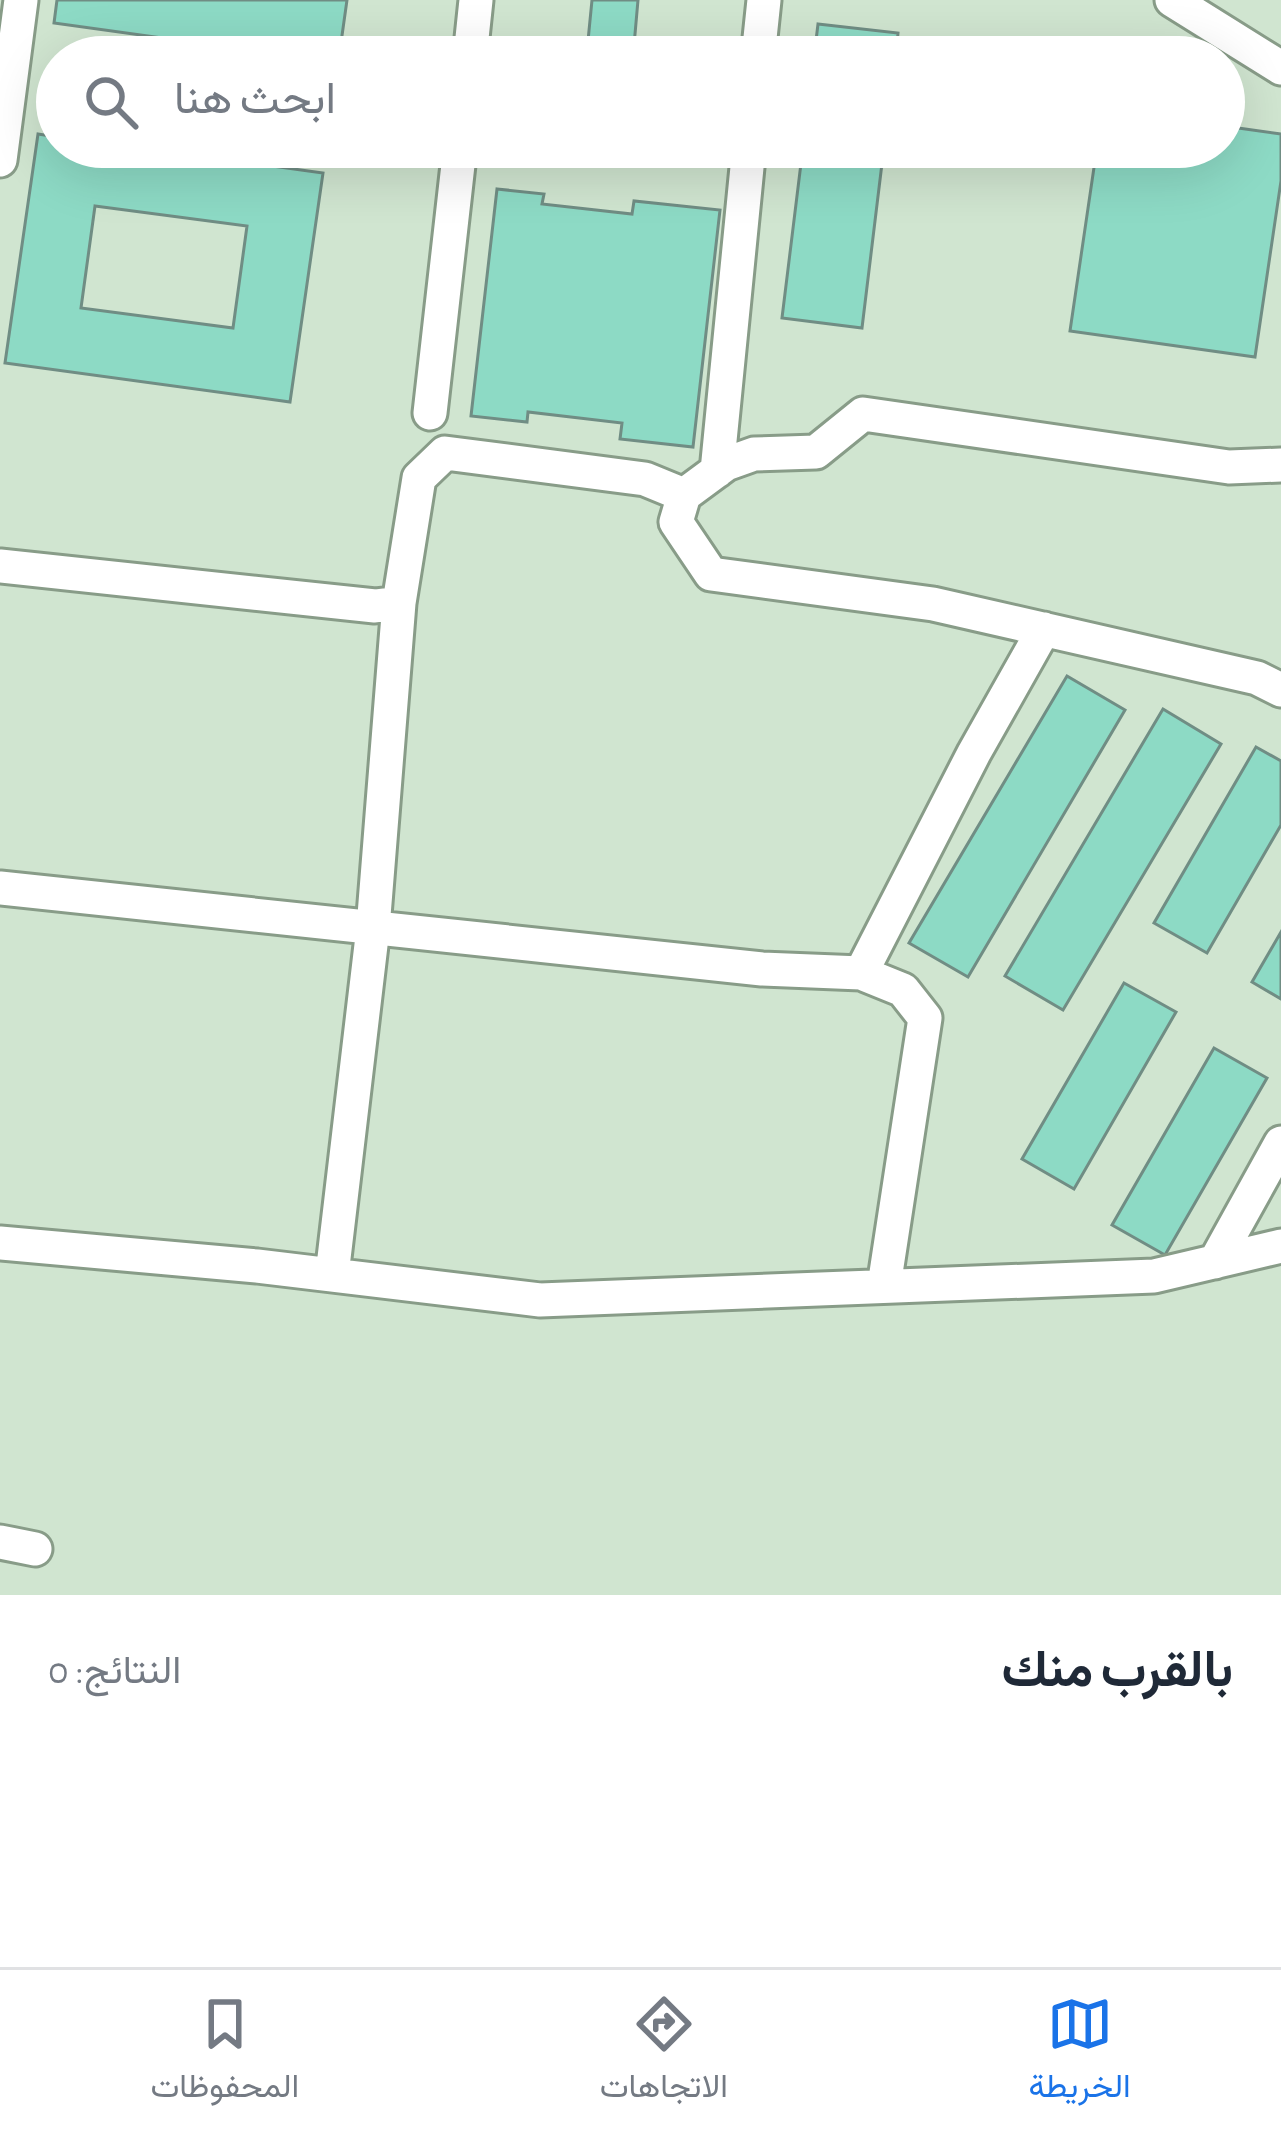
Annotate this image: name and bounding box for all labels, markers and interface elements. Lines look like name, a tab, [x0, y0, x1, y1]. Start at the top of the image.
search box	[36, 36, 1245, 168]
icon: search	[78, 69, 144, 135]
text: ابحث هنا	[174, 77, 336, 122]
text: بالقرب منك	[1001, 1645, 1233, 1696]
text: النتائج: 0	[48, 1652, 181, 1691]
tab: المحفوظات	[150, 1991, 299, 2115]
tab: الاتجاهات	[600, 1991, 728, 2115]
tab: الخريطة	[1029, 1991, 1131, 2115]

